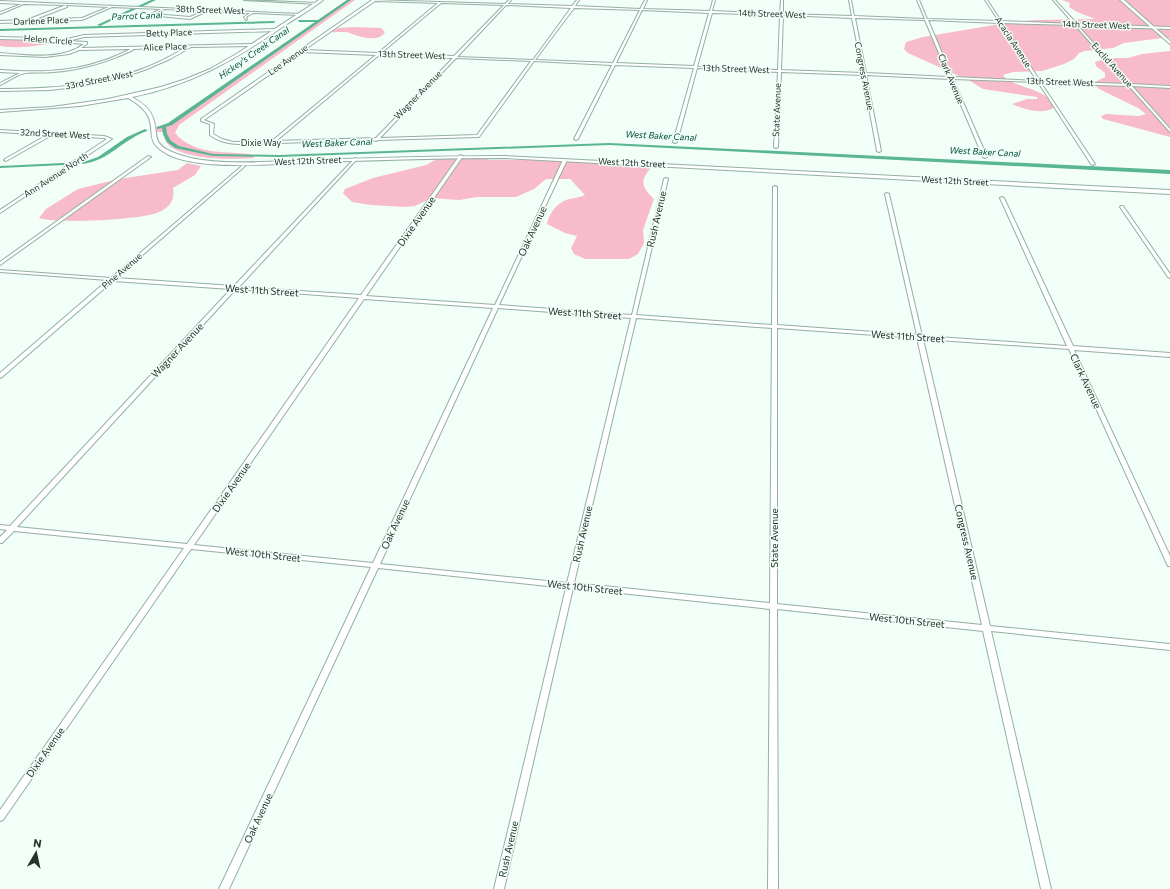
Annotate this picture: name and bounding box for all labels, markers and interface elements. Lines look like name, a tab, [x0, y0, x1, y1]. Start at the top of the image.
street label: 38th Street West	[175, 3, 245, 16]
street label: 14th Street West	[738, 7, 807, 20]
water label: Parrot Canal	[111, 9, 163, 22]
street label: Darlene Place	[13, 14, 69, 27]
street label: Acacia Avenue	[993, 14, 1034, 69]
street label: 14th Street West	[1062, 18, 1131, 31]
water label: Hickey's Creek Canal	[216, 24, 292, 81]
street label: Betty Place	[146, 26, 192, 39]
street label: Helen Circle	[23, 32, 73, 47]
street label: Alice Place	[143, 40, 187, 53]
street label: Euclid Avenue	[1089, 40, 1135, 89]
street label: Congress Avenue	[852, 41, 877, 111]
street label: Lee Avenue	[266, 42, 310, 77]
street label: 13th Street West	[378, 48, 446, 61]
street label: Clark Avenue	[936, 52, 967, 106]
street label: 13th Street West	[702, 62, 770, 75]
street label: 33rd Street West	[64, 67, 134, 91]
street label: Wagner Avenue	[392, 68, 444, 121]
street label: 13th Street West	[1026, 75, 1094, 88]
street label: State Avenue	[770, 83, 783, 137]
street label: 32nd Street West	[20, 126, 91, 141]
water label: West Baker Canal	[625, 128, 698, 143]
water label: West Baker Canal	[301, 136, 373, 149]
street label: Dixie Way	[241, 137, 282, 148]
water label: West Baker Canal	[949, 144, 1022, 159]
street label: Ann Avenue North	[21, 150, 90, 200]
street label: West 12th Street	[274, 154, 342, 167]
street label: West 12th Street	[598, 155, 666, 170]
street label: West 12th Street	[921, 173, 989, 188]
street label: Rush Avenue	[644, 190, 668, 248]
street label: Dixie Avenue	[394, 194, 438, 248]
street label: Oak Avenue	[515, 204, 549, 258]
street label: Pine Avenue	[99, 250, 144, 291]
street label: West 11th Street	[225, 281, 299, 299]
street label: West 11th Street	[548, 304, 622, 322]
street label: Wagner Avenue	[149, 320, 205, 380]
street label: West 11th Street	[871, 327, 945, 345]
street label: Clark Avenue	[1068, 352, 1104, 410]
street label: Dixie Avenue	[209, 460, 253, 514]
street label: Oak Avenue	[378, 497, 412, 551]
street label: Congress Avenue	[952, 503, 982, 581]
street label: Rush Avenue	[570, 505, 594, 563]
street label: State Avenue	[768, 508, 780, 568]
street label: West 10th Street	[225, 544, 301, 564]
street label: West 10th Street	[547, 577, 623, 597]
street label: West 10th Street	[869, 610, 945, 630]
street label: Dixie Avenue	[23, 725, 67, 779]
street label: Oak Avenue	[241, 791, 275, 845]
street label: Rush Avenue	[496, 820, 520, 878]
north arrow	[16, 833, 56, 873]
text: N	[33, 836, 43, 850]

